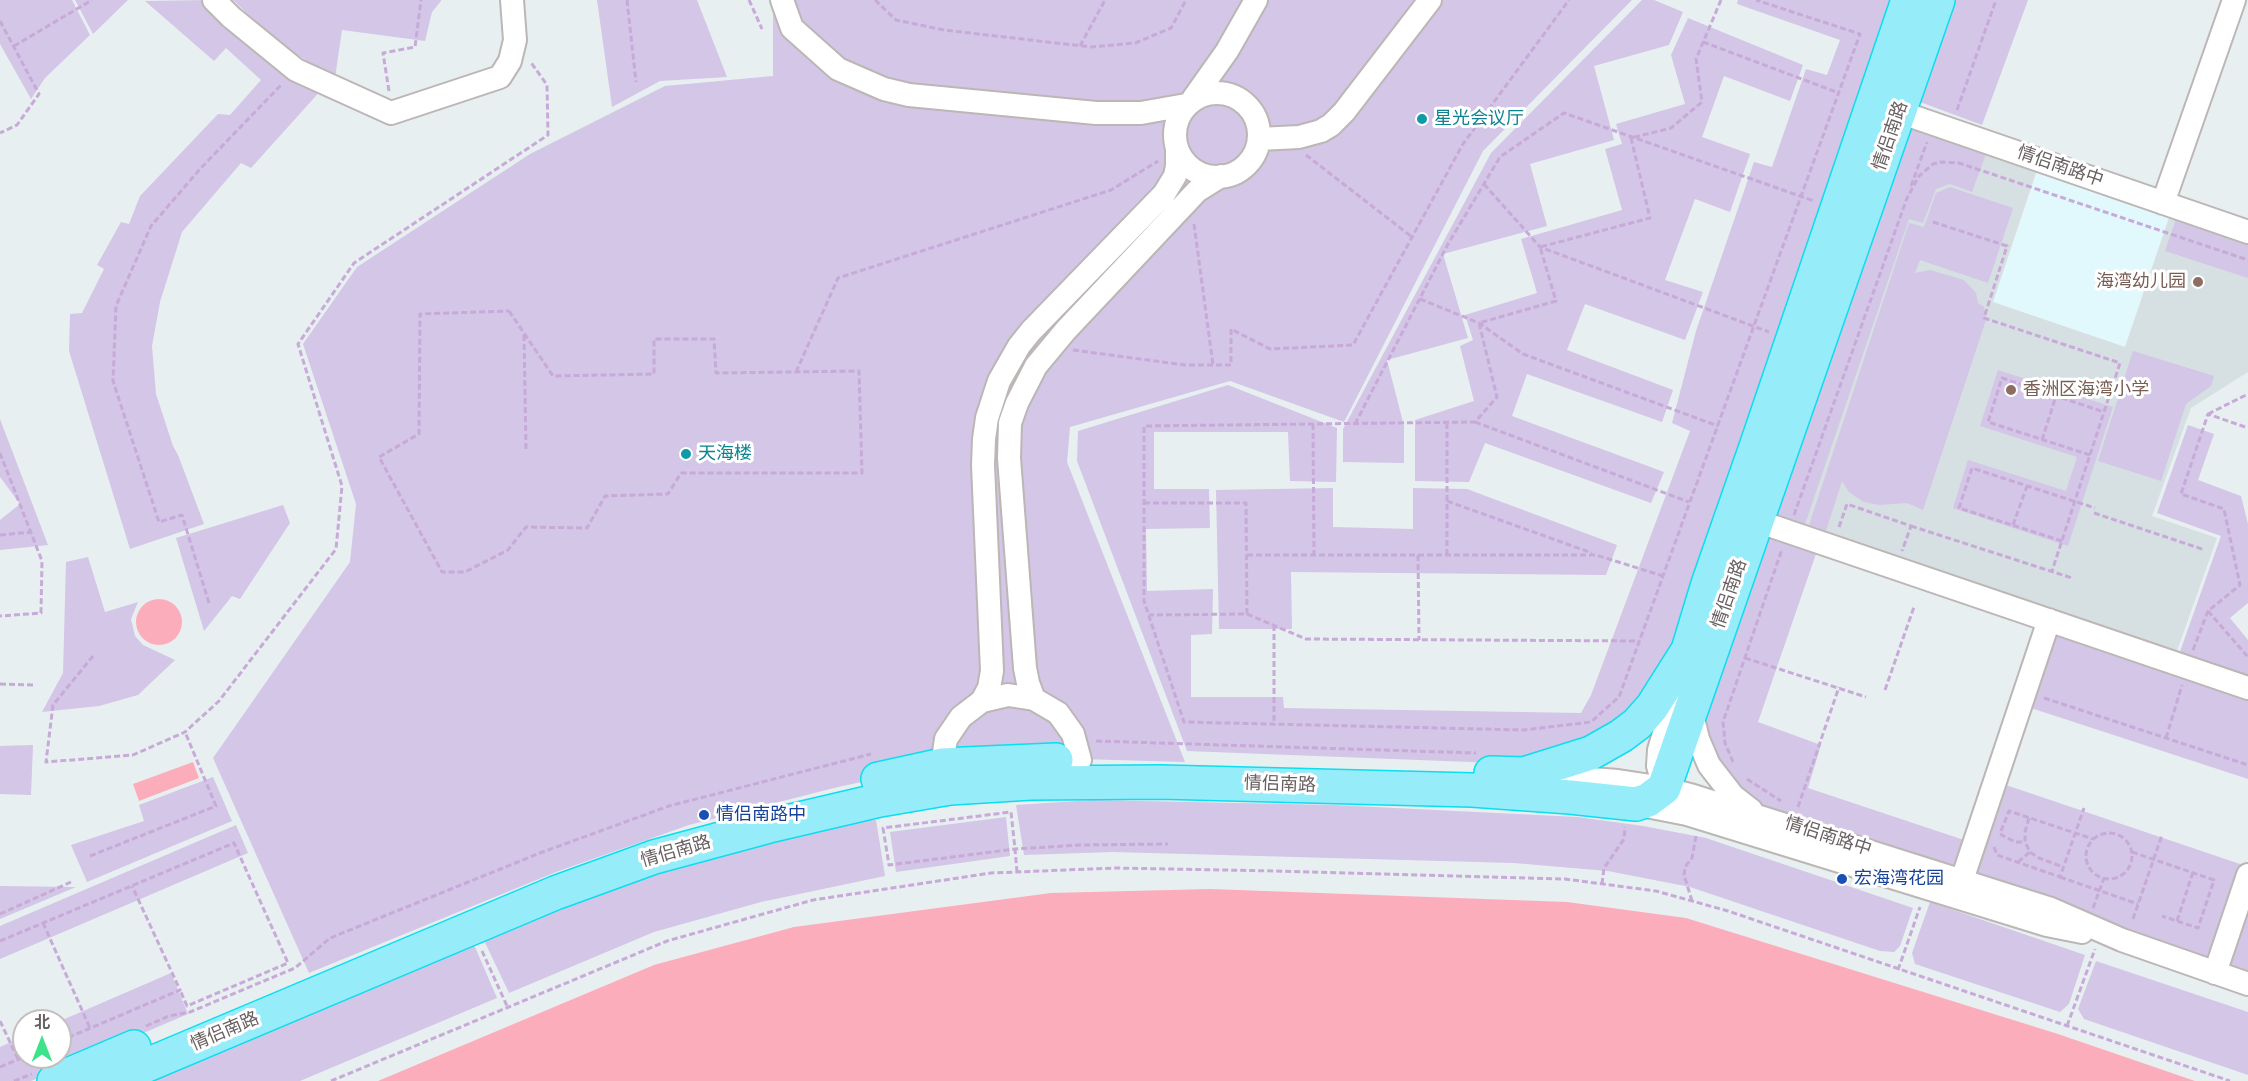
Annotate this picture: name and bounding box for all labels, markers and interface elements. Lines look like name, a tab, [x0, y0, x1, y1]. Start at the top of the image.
street label: 情侣南路	[1869, 98, 1913, 174]
place label: 星光会议厅	[1434, 108, 1524, 130]
marker: 星光会议厅	[1415, 112, 1429, 126]
street label: 情侣南路中	[2014, 142, 2106, 192]
place label: 海湾幼儿园	[2096, 271, 2186, 293]
marker: 海湾幼儿园	[2191, 275, 2205, 289]
place label: 香洲区海湾小学	[2023, 379, 2149, 401]
marker: 香洲区海湾小学	[2004, 383, 2018, 397]
place label: 天海楼	[698, 443, 752, 465]
marker: 天海楼	[679, 447, 693, 461]
street label: 情侣南路	[1708, 556, 1752, 632]
street label: 情侣南路	[1244, 773, 1316, 797]
place label: 情侣南路中	[716, 804, 806, 826]
marker: 情侣南路中	[697, 808, 711, 822]
street label: 情侣南路中	[1782, 813, 1874, 861]
street label: 情侣南路	[638, 832, 714, 872]
place label: 宏海湾花园	[1854, 868, 1944, 890]
marker: 宏海湾花园	[1835, 872, 1849, 886]
street label: 情侣南路	[188, 1008, 262, 1056]
north arrow	[12, 1009, 72, 1069]
text: 北	[34, 1013, 50, 1032]

